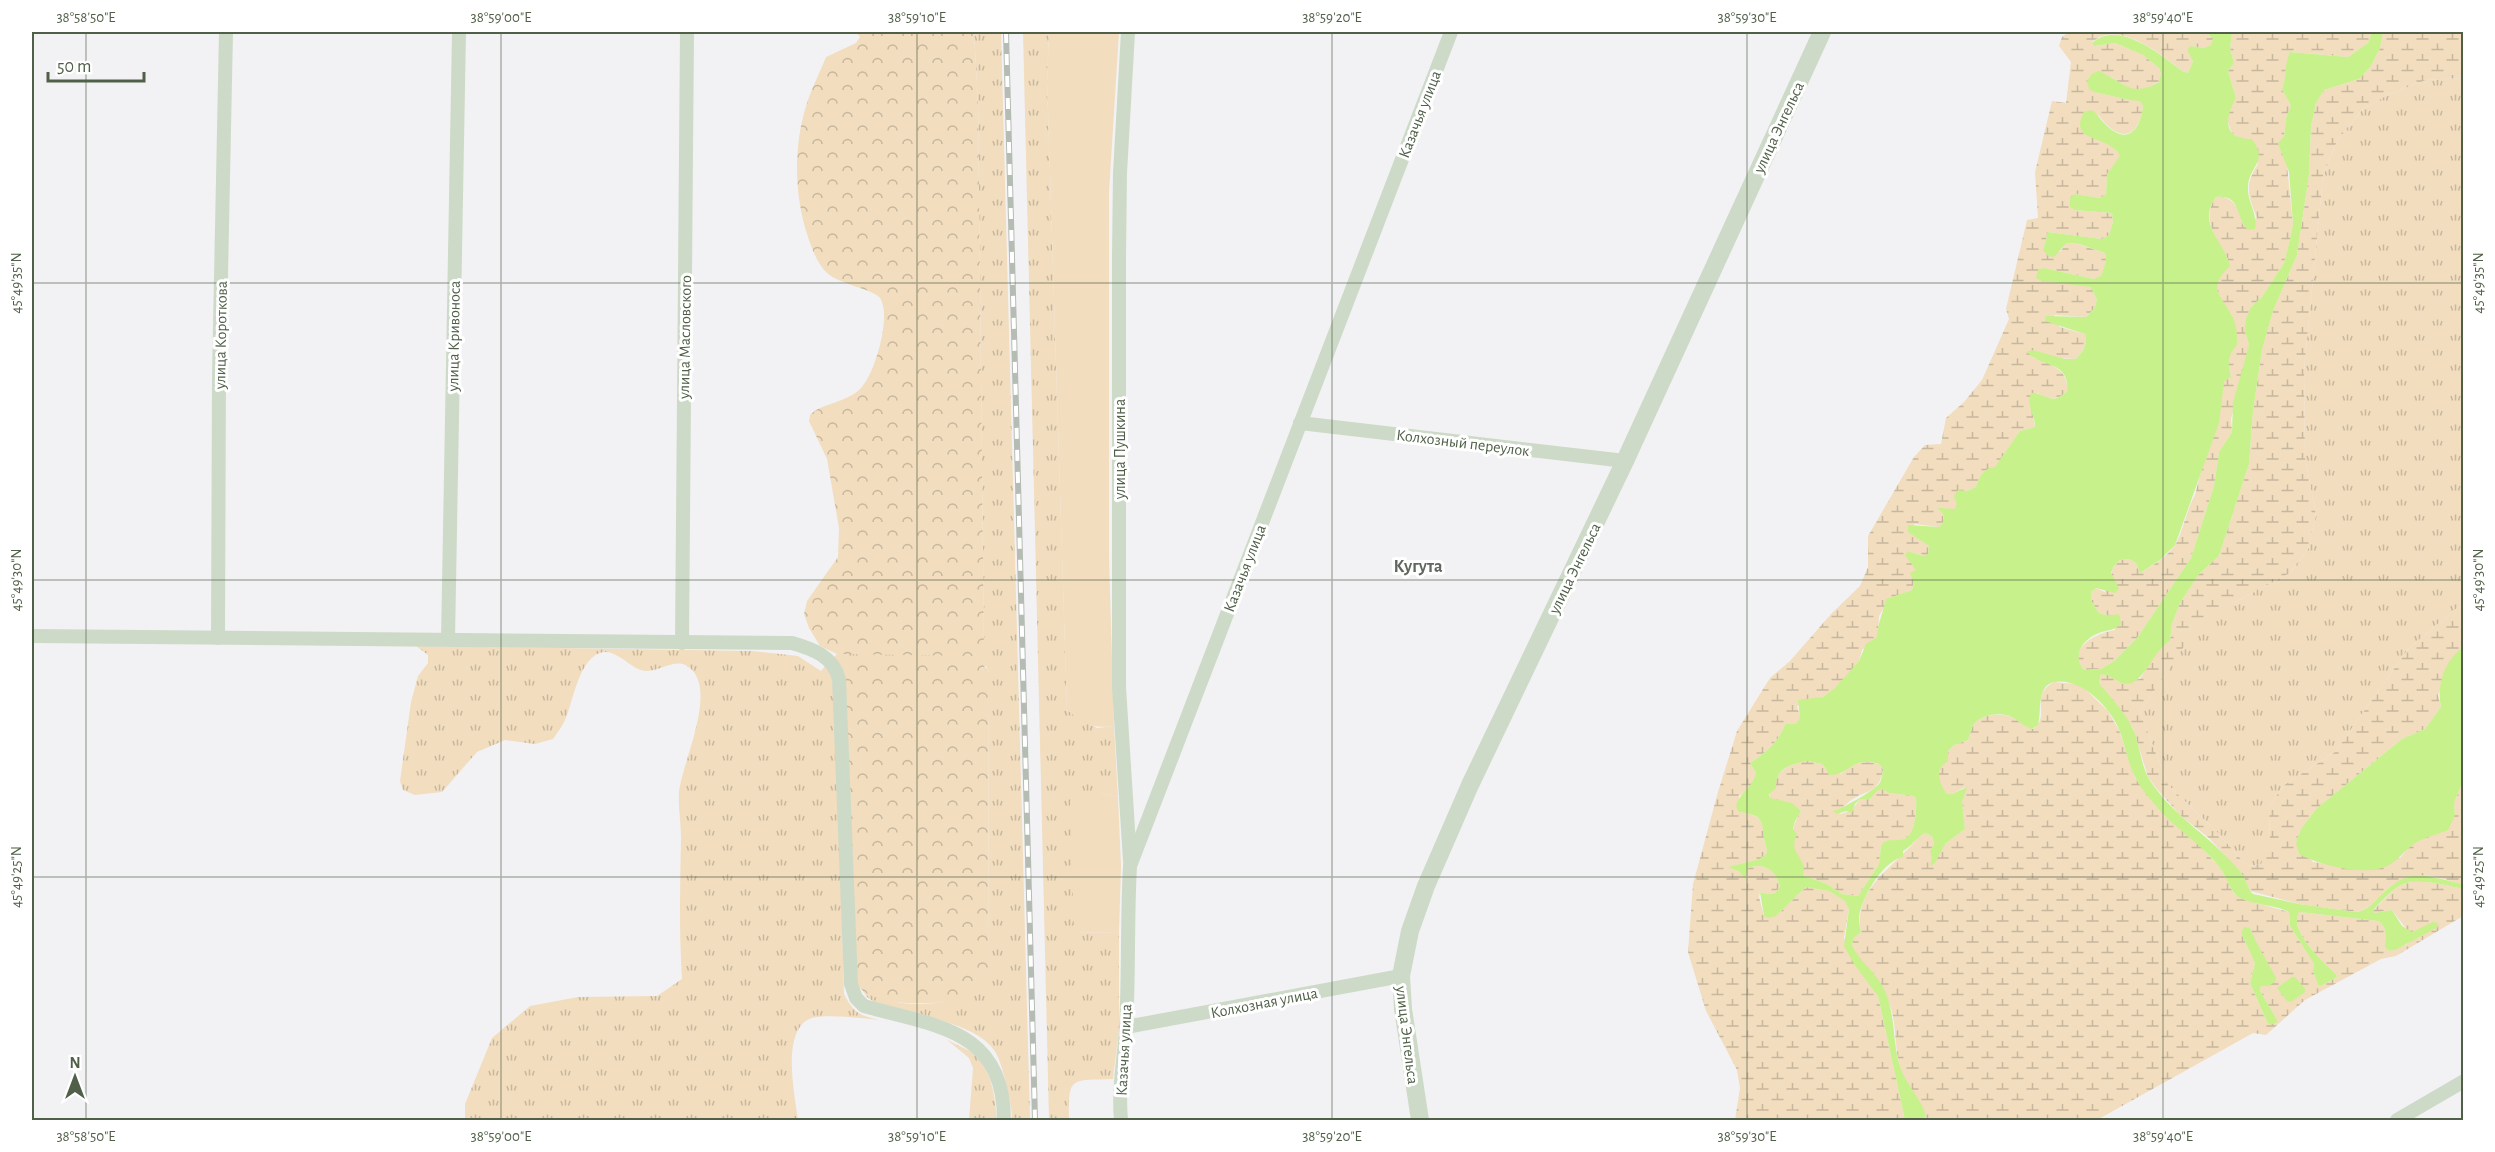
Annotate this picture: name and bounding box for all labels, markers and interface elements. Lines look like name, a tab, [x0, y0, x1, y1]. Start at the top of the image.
text: 38°58'50"E	[56, 10, 116, 25]
text: 38°59'00"E	[471, 10, 531, 25]
text: 38°59'10"E	[888, 10, 946, 25]
text: 38°59'20"E	[1302, 10, 1362, 25]
text: 38°59'30"E	[1717, 10, 1777, 25]
text: 38°59'40"E	[2133, 10, 2193, 25]
scale bar	[48, 45, 144, 83]
text: 50 m	[57, 58, 91, 76]
street label: Казачья улица	[1396, 68, 1445, 161]
street label: улица Энгельса	[1750, 79, 1808, 177]
text: 45°49'35"N	[9, 252, 24, 314]
text: 45°49'35"N	[2471, 252, 2486, 314]
street label: улица Масловского	[676, 275, 695, 400]
street label: улица Кривоноса	[445, 280, 464, 393]
street label: улица Короткова	[212, 281, 231, 390]
street label: улица Пушкина	[1112, 399, 1129, 500]
street label: Колхозный переулок	[1395, 427, 1531, 460]
street label: улица Энгельса	[1546, 521, 1605, 618]
street label: Казачья улица	[1221, 522, 1270, 615]
text: 45°49'30"N	[9, 548, 24, 612]
text: 45°49'30"N	[2471, 548, 2486, 612]
district label: Кугута	[1394, 558, 1443, 576]
text: 45°49'25"N	[9, 846, 24, 908]
text: 45°49'25"N	[2471, 846, 2486, 908]
street label: улица Энгельса	[1392, 984, 1421, 1085]
street label: Колхозная улица	[1209, 985, 1319, 1022]
street label: Казачья улица	[1114, 1004, 1135, 1097]
north arrow	[45, 1047, 105, 1107]
text: N	[69, 1055, 81, 1071]
text: 38°58'50"E	[56, 1129, 116, 1144]
text: 38°59'00"E	[471, 1129, 531, 1144]
text: 38°59'10"E	[888, 1129, 946, 1144]
text: 38°59'20"E	[1302, 1129, 1362, 1144]
text: 38°59'30"E	[1717, 1129, 1777, 1144]
text: 38°59'40"E	[2133, 1129, 2193, 1144]

